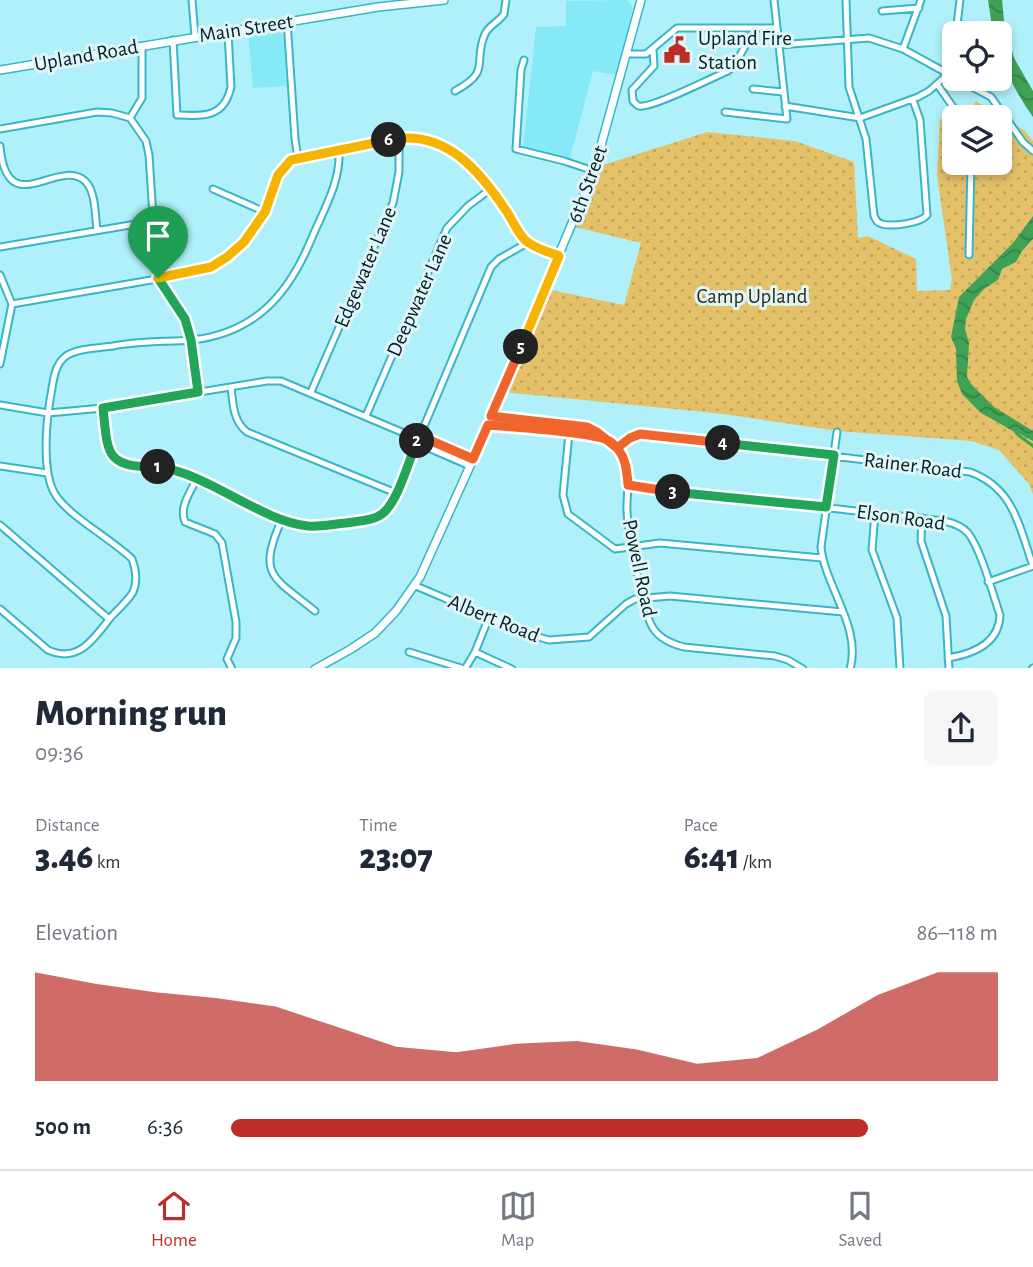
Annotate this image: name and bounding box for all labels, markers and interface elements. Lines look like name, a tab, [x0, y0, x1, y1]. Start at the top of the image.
street label: Main Street	[198, 11, 295, 46]
map controls	[942, 21, 1012, 175]
button: locate	[942, 21, 1012, 91]
place label: Upland Fire Station	[698, 28, 792, 73]
public building icon: Upland Fire Station	[662, 35, 692, 65]
street label: Upland Road	[33, 36, 140, 75]
button: layers	[942, 105, 1012, 175]
pin: 6	[372, 122, 406, 158]
text: 6	[384, 130, 393, 149]
street label: 6th Street	[564, 143, 611, 226]
street label: Edgewater Lane	[331, 204, 400, 331]
pin	[128, 206, 188, 278]
icon: arrive	[139, 217, 177, 255]
street label: Deepwater Lane	[383, 231, 456, 360]
park label: Camp Upland	[696, 286, 808, 307]
pin: 5	[504, 330, 538, 364]
text: 5	[516, 337, 525, 356]
pin: 2	[400, 424, 434, 458]
pin: 4	[706, 426, 740, 460]
text: 2	[412, 431, 421, 450]
text: 4	[718, 433, 727, 452]
pin: 1	[140, 449, 176, 484]
street label: Rainer Road	[863, 449, 963, 482]
text: 1	[154, 457, 161, 476]
pin: 3	[656, 475, 690, 510]
text: 3	[668, 482, 677, 501]
street label: Elson Road	[855, 501, 947, 534]
street label: Powell Road	[619, 517, 660, 619]
street label: Albert Road	[445, 591, 543, 646]
button: share	[924, 691, 998, 765]
text: Morning run	[35, 695, 227, 733]
text: 09:36	[35, 742, 84, 765]
text: Distance	[35, 816, 99, 835]
text: Time	[359, 816, 397, 835]
text: Pace	[684, 816, 718, 835]
text: 3.46	[35, 840, 94, 875]
text: 23:07	[359, 840, 433, 875]
text: 6:41	[684, 840, 740, 875]
text: km	[94, 853, 121, 872]
text: /km	[740, 853, 772, 872]
text: Elevation	[35, 922, 118, 945]
text: 86–118 m	[916, 922, 998, 945]
text: 500 m	[35, 1116, 91, 1139]
text: 6:36	[147, 1116, 183, 1139]
tab: Home	[151, 1187, 197, 1252]
tab: Map	[499, 1187, 537, 1252]
tab: Saved	[839, 1187, 882, 1252]

